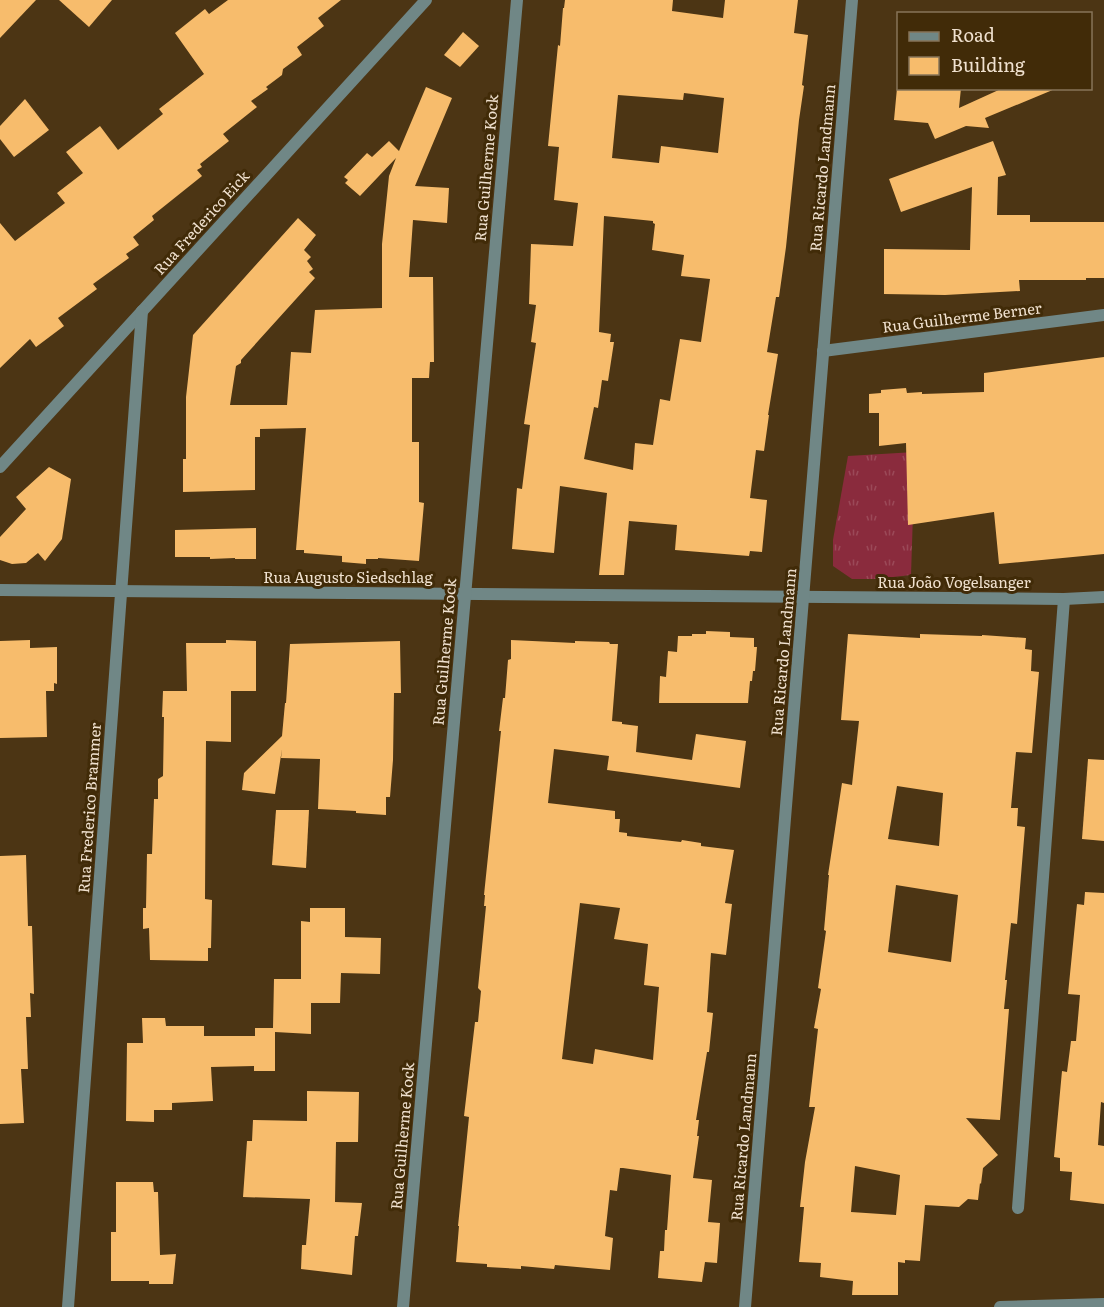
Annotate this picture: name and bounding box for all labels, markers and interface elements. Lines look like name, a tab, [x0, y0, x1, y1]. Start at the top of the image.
legend	[897, 12, 1092, 90]
text: Road	[951, 21, 995, 48]
text: Building	[951, 51, 1026, 78]
street label: Rua Ricardo Landmann	[803, 83, 840, 253]
street label: Rua Guilherme Kock	[468, 92, 503, 242]
street label: Rua Frederico Eick	[148, 164, 255, 279]
street label: Rua Guilherme Berner	[881, 295, 1043, 338]
street label: Rua Augusto Siedschlag	[263, 565, 433, 588]
street label: Rua Ricardo Landmann	[764, 567, 801, 737]
street label: Rua João Vogelsanger	[877, 570, 1031, 593]
street label: Rua Guilherme Kock	[426, 576, 461, 726]
street label: Rua Frederico Brammer	[71, 722, 106, 894]
street label: Rua Ricardo Landmann	[724, 1052, 761, 1222]
street label: Rua Guilherme Kock	[384, 1060, 419, 1210]

